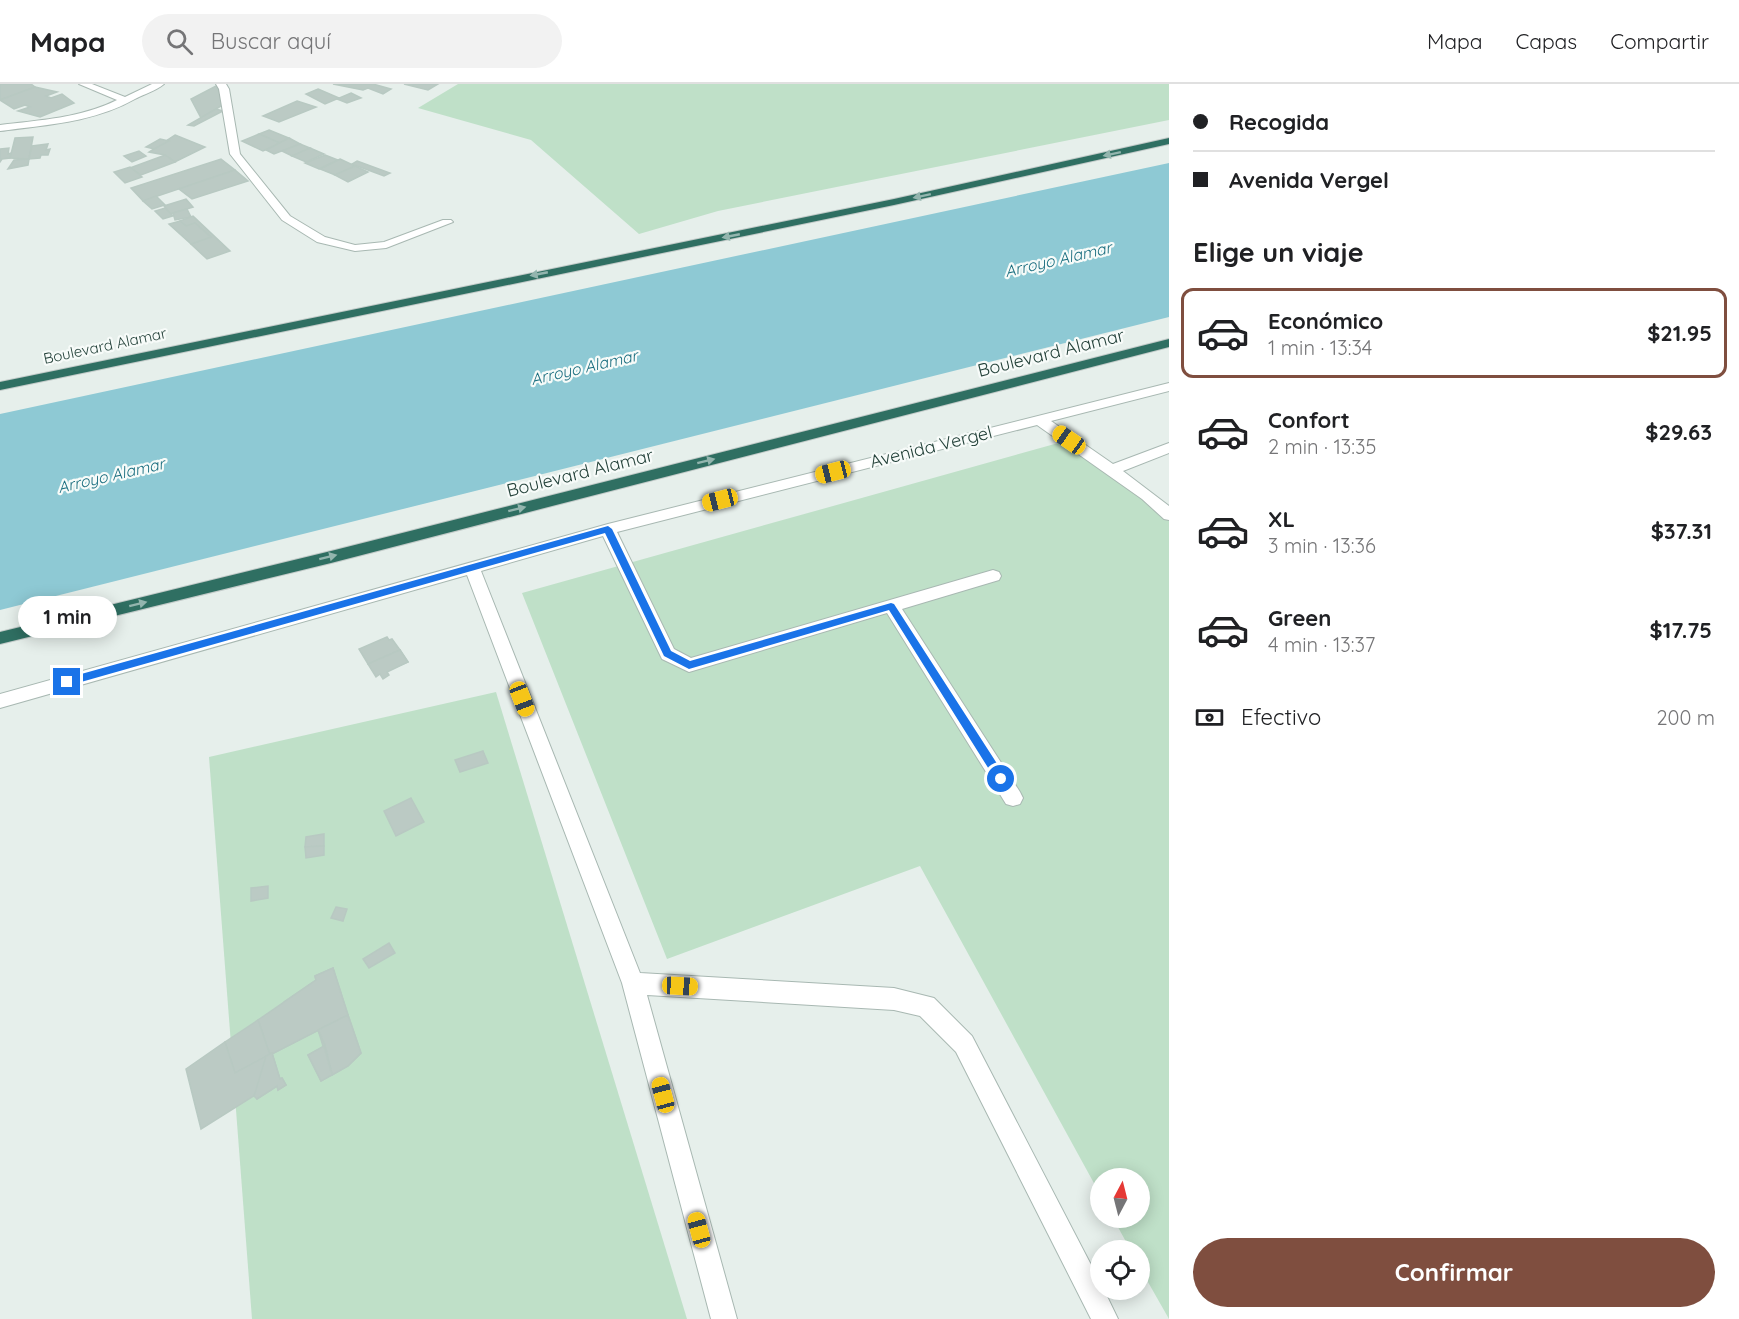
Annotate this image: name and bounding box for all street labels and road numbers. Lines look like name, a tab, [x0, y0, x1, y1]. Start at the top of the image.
street label: Boulevard Alamar	[42, 323, 168, 368]
street label: Boulevard Alamar	[975, 323, 1127, 382]
street label: Avenida Vergel	[867, 420, 994, 473]
street label: Boulevard Alamar	[504, 443, 656, 502]

